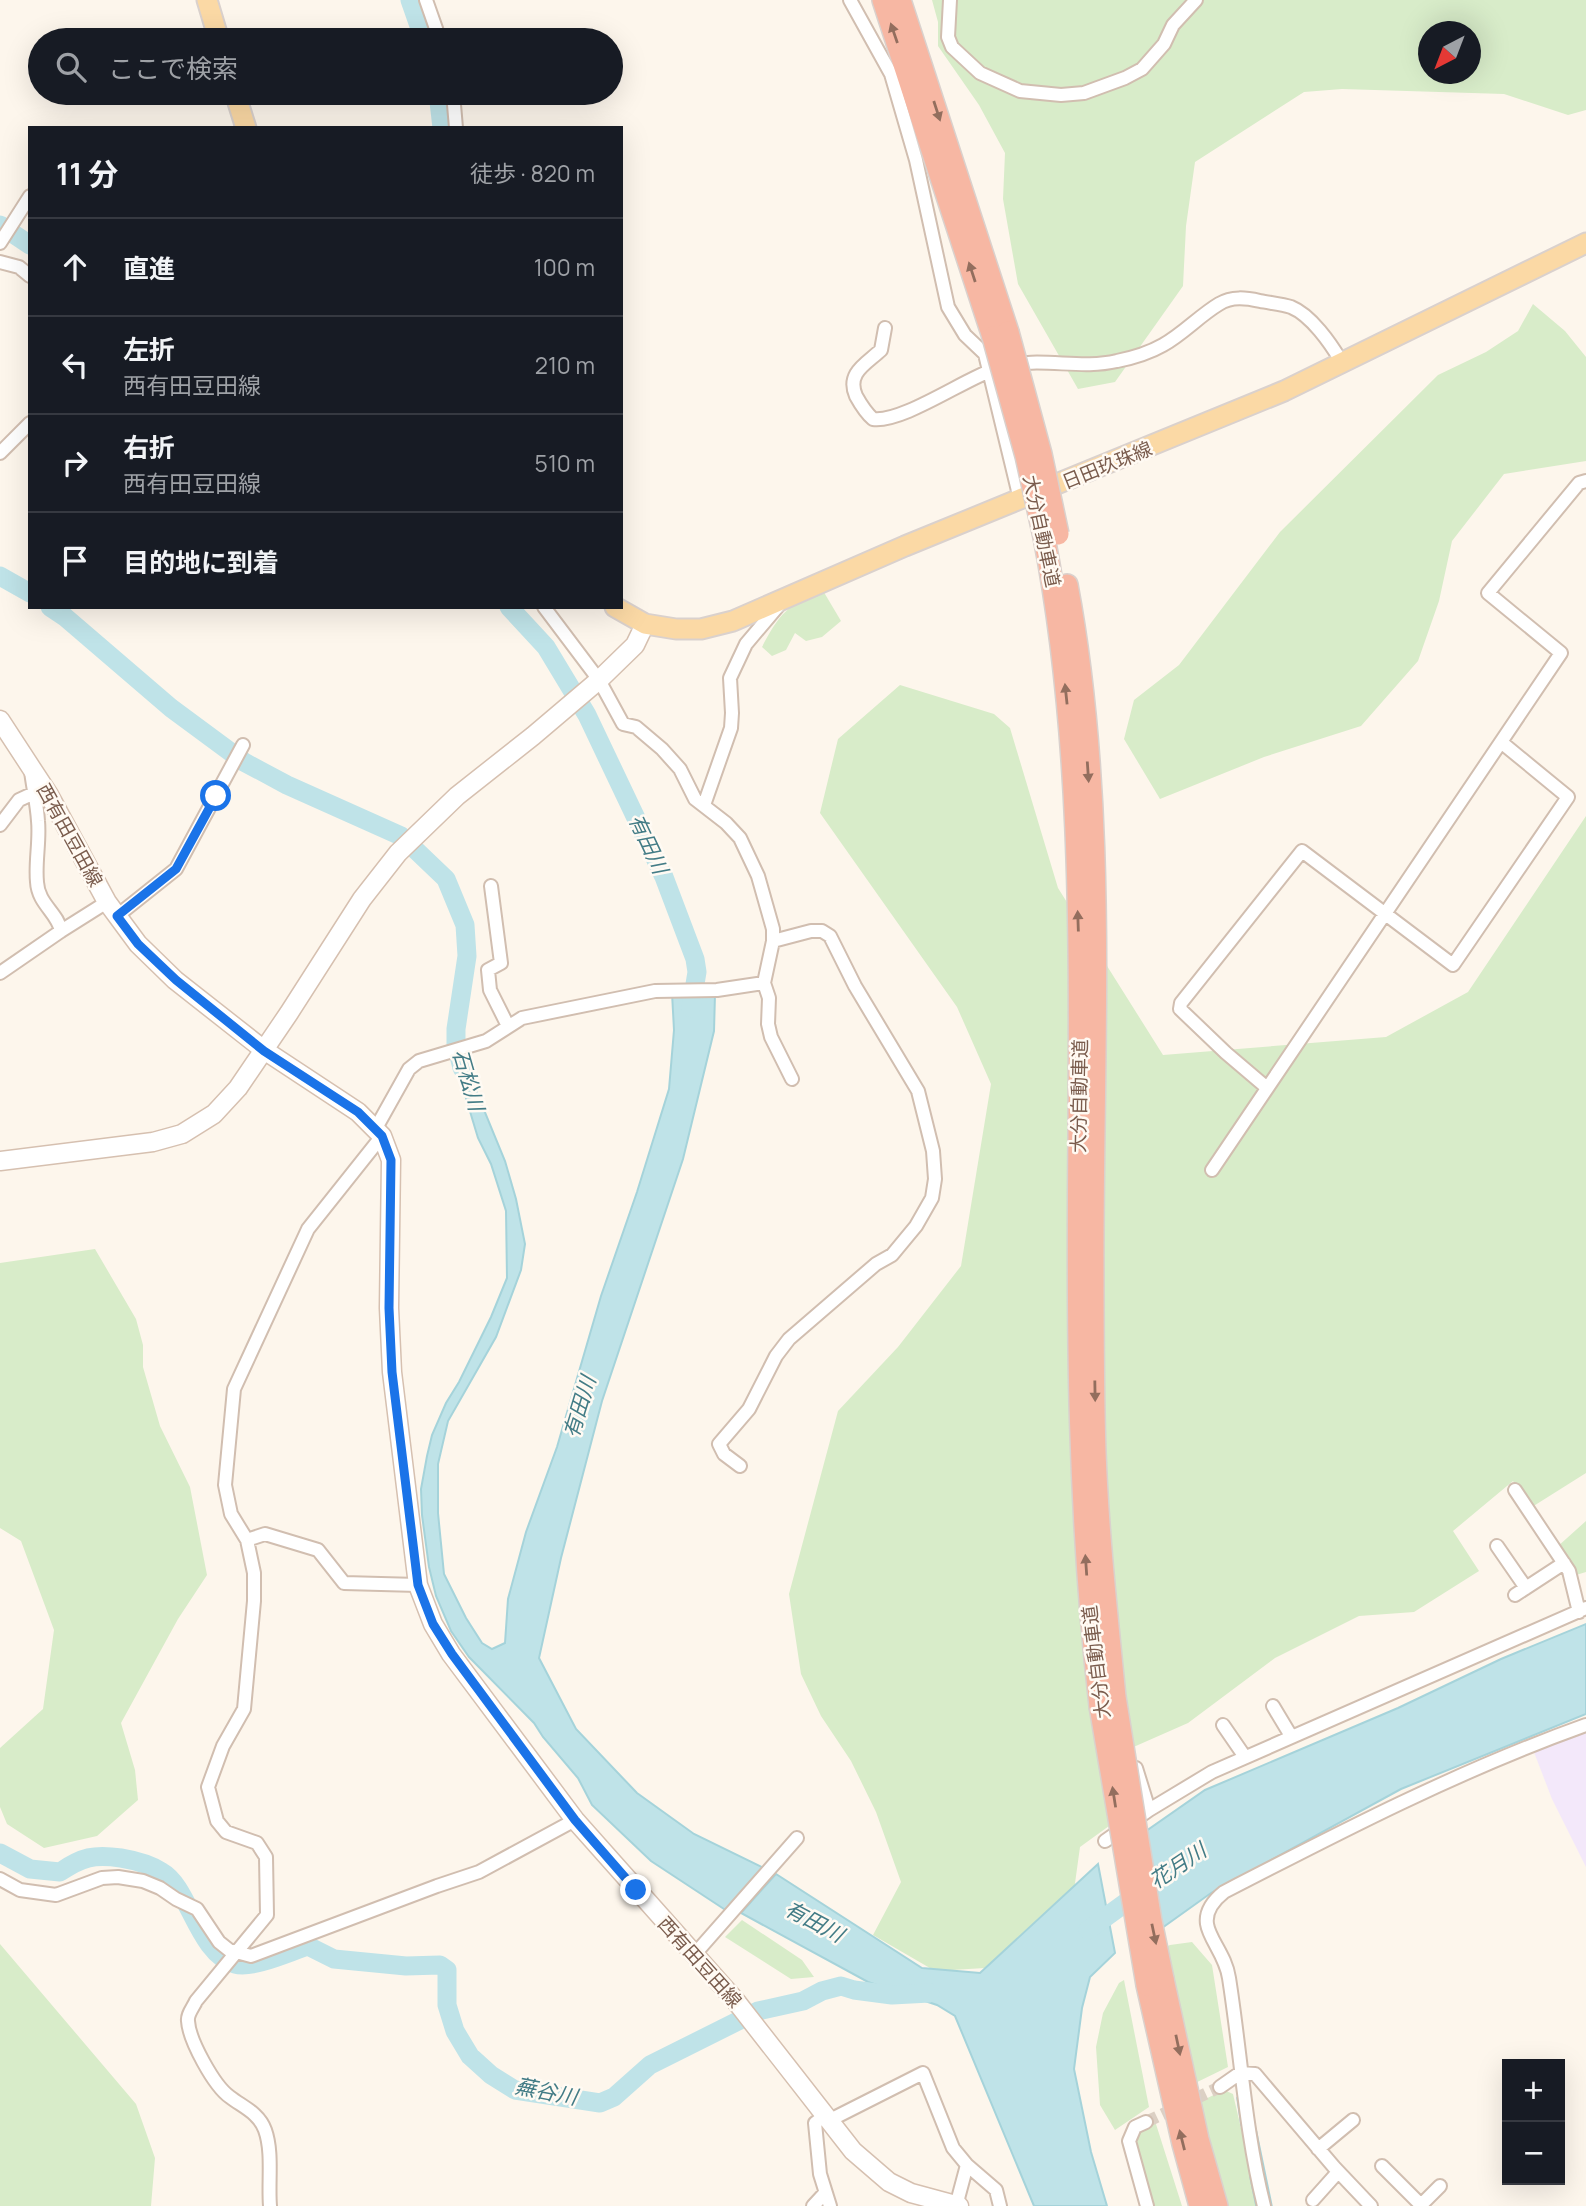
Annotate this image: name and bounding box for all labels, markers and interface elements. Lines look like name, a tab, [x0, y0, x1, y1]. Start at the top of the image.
north arrow	[1418, 21, 1481, 84]
one-way arrow	[888, 22, 899, 43]
search box	[28, 28, 623, 105]
icon: search	[52, 48, 90, 86]
text: ここで検索	[108, 50, 238, 86]
one-way arrow	[932, 101, 943, 122]
text: 11 分	[56, 153, 118, 194]
text: 徒歩 · 820 m	[470, 157, 595, 189]
icon: ahead	[56, 248, 94, 286]
text: 直進	[123, 250, 175, 286]
text: 100 m	[534, 251, 595, 283]
one-way arrow	[967, 262, 977, 283]
text: 左折	[123, 331, 175, 367]
icon: left	[56, 346, 94, 384]
text: 210 m	[535, 349, 595, 381]
text: 西有田豆田線	[123, 369, 261, 401]
text: 右折	[123, 429, 175, 465]
street label: 日田玖珠線	[1058, 435, 1156, 495]
icon: right	[56, 444, 94, 482]
text: 510 m	[535, 447, 595, 479]
text: 西有田豆田線	[123, 467, 261, 499]
street label: 大分自動車道	[1017, 473, 1067, 589]
icon: arrive	[56, 542, 94, 580]
text: 目的地に到着	[123, 544, 279, 580]
one-way arrow	[1060, 683, 1071, 705]
one-way arrow	[1083, 761, 1094, 783]
street label: 西有田豆田線	[31, 779, 109, 891]
route start	[200, 780, 231, 811]
water label: 有田川	[623, 809, 676, 880]
one-way arrow	[1073, 910, 1084, 932]
street label: 大分自動車道	[1065, 1039, 1093, 1153]
water label: 石松川	[447, 1046, 492, 1116]
water label: 有田川	[556, 1371, 602, 1441]
one-way arrow	[1089, 1380, 1100, 1402]
one-way arrow	[1080, 1554, 1091, 1576]
street label: 大分自動車道	[1076, 1604, 1116, 1720]
one-way arrow	[1108, 1786, 1119, 1808]
water label: 花月川	[1143, 1835, 1213, 1894]
route end	[620, 1874, 651, 1905]
water label: 有田川	[780, 1894, 851, 1949]
street label: 西有田豆田線	[652, 1911, 748, 2013]
one-way arrow	[1149, 1923, 1160, 1945]
one-way arrow	[1173, 2034, 1184, 2056]
map controls	[1502, 2059, 1565, 2185]
button: +	[1502, 2059, 1565, 2122]
water label: 蕪谷川	[513, 2071, 582, 2111]
button: −	[1502, 2122, 1565, 2185]
one-way arrow	[1176, 2129, 1187, 2151]

